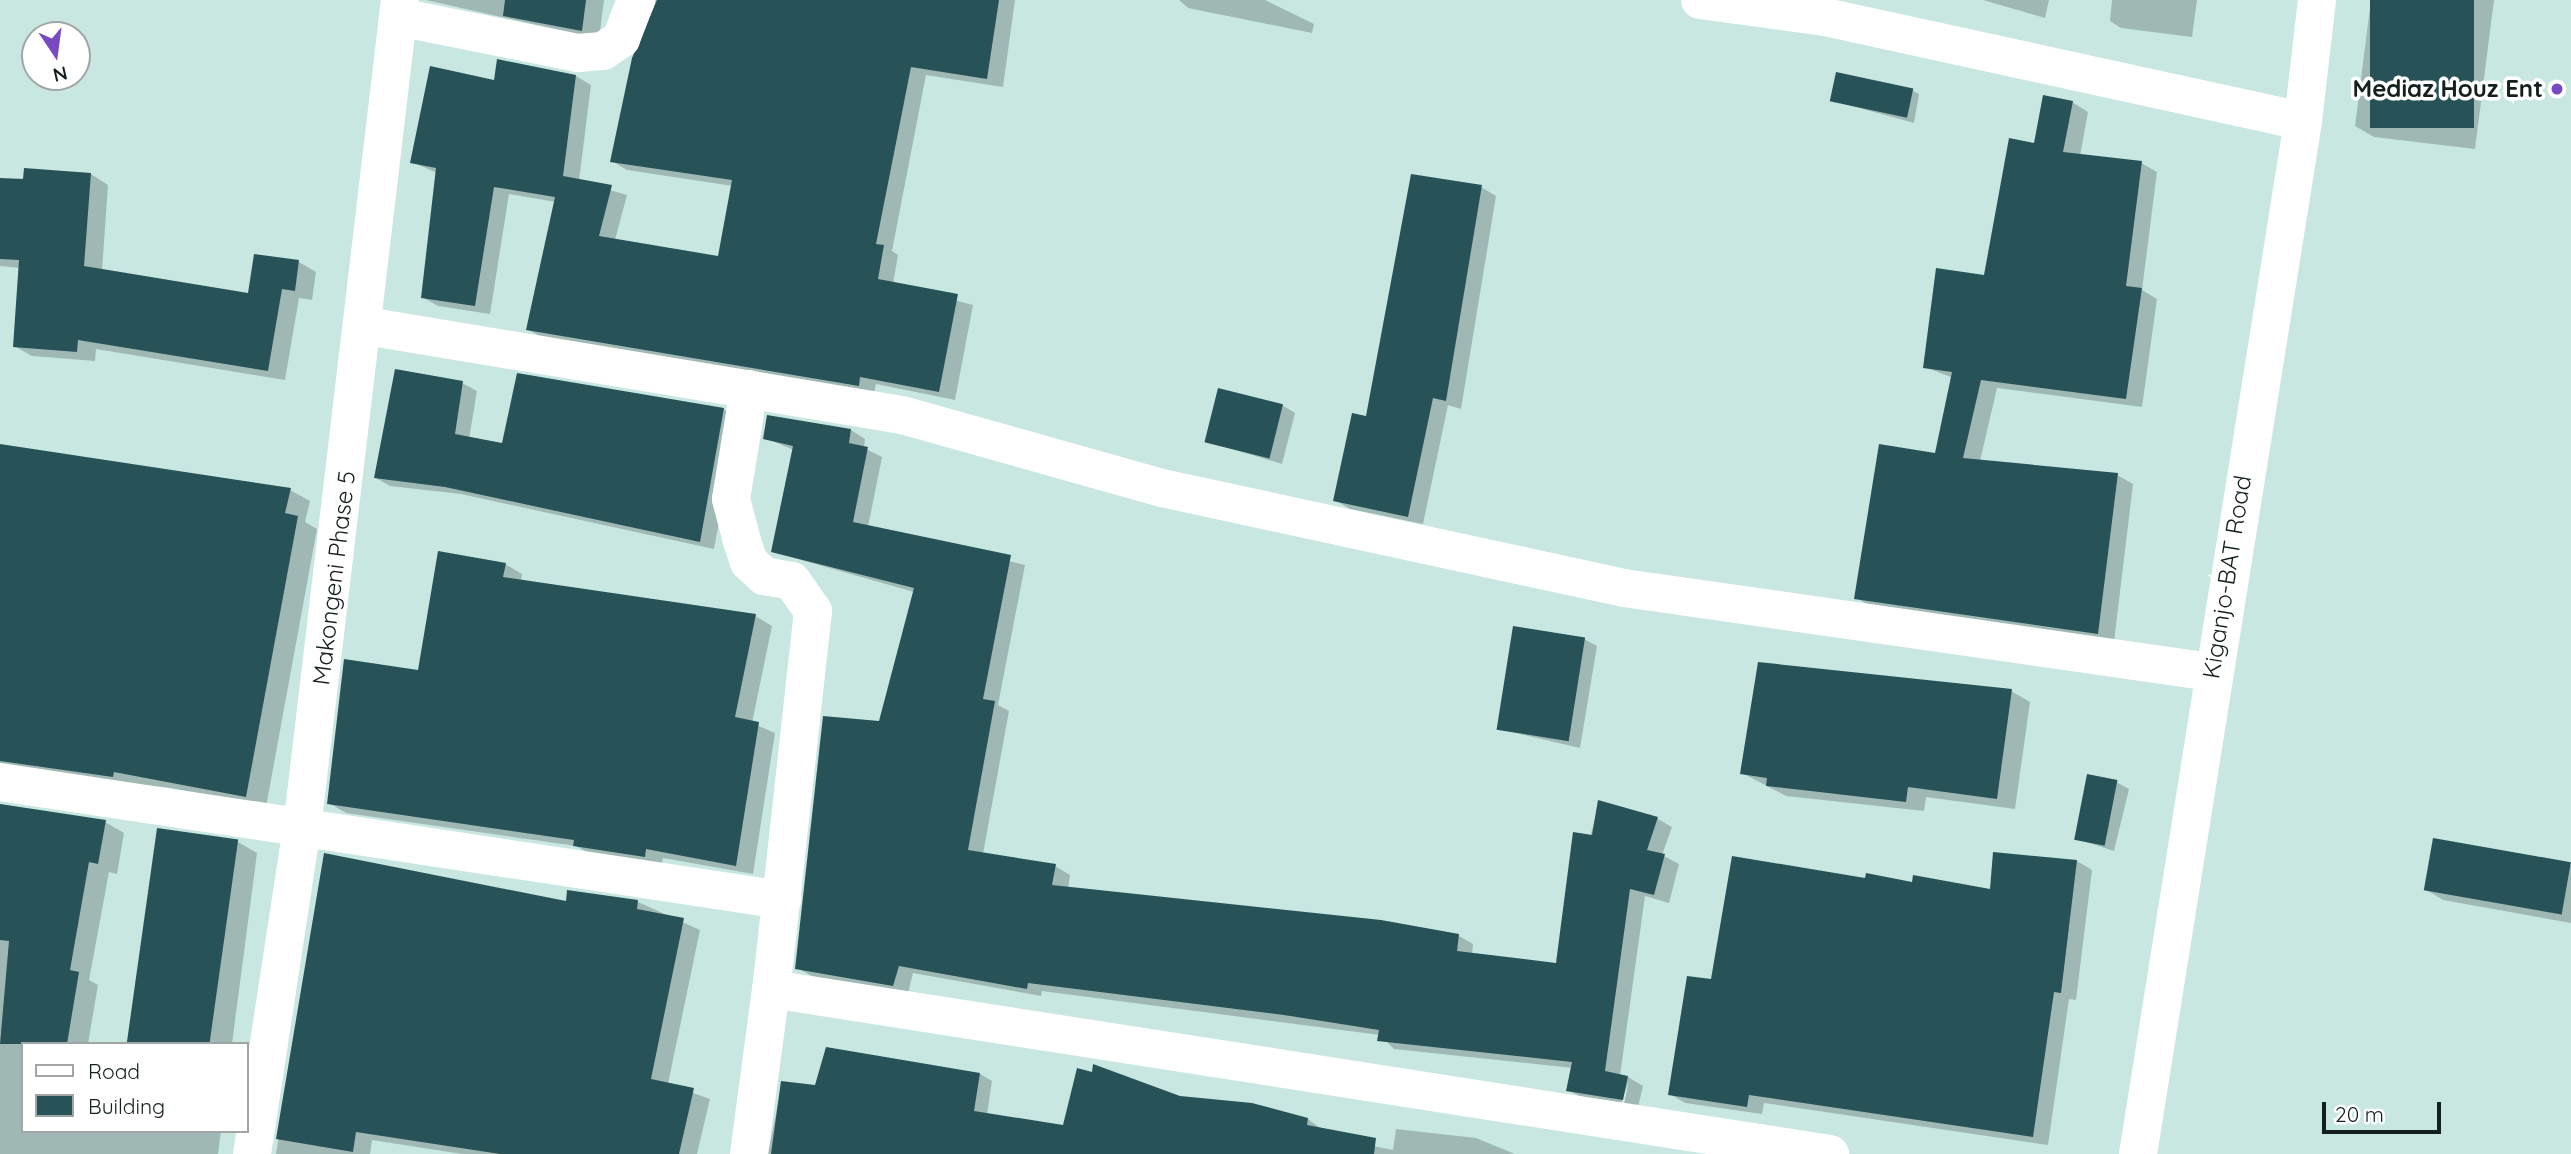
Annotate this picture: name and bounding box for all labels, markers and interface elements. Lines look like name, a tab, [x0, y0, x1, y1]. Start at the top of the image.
north arrow	[21, 21, 91, 91]
text: N	[51, 61, 70, 88]
place label: Mediaz Houz Ent	[2353, 75, 2543, 103]
marker: Mediaz Houz Ent	[2549, 81, 2565, 97]
street label: Makongeni Phase 5	[307, 469, 361, 687]
street label: Kiganjo-BAT Road	[2197, 473, 2257, 681]
legend	[21, 1042, 248, 1133]
text: Road	[88, 1058, 140, 1084]
scale bar	[2326, 1088, 2445, 1132]
text: Building	[88, 1093, 165, 1119]
text: 20 m	[2335, 1101, 2384, 1127]

